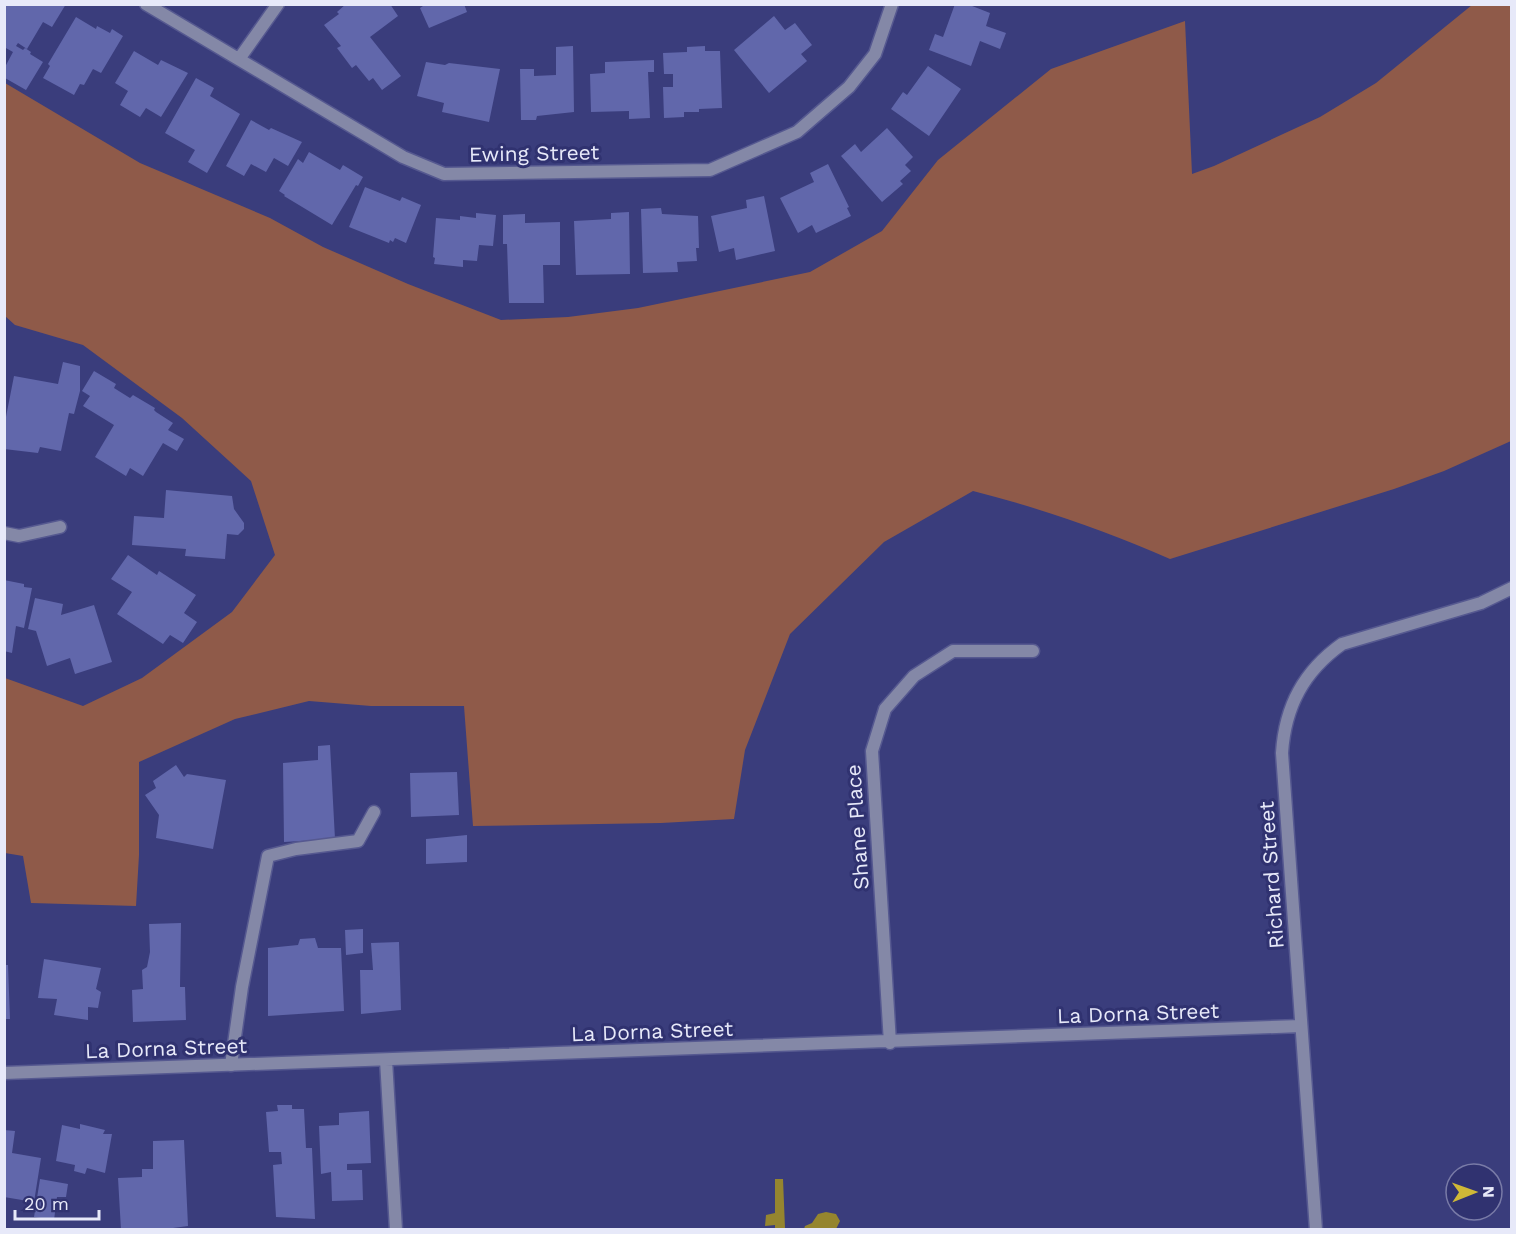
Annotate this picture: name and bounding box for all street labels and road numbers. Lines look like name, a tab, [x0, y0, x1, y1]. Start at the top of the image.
street label: Ewing Street	[469, 139, 600, 167]
street label: Shane Place	[840, 763, 874, 891]
street label: Richard Street	[1253, 800, 1289, 950]
street label: La Dorna Street	[1057, 998, 1220, 1028]
street label: La Dorna Street	[571, 1016, 734, 1046]
street label: La Dorna Street	[85, 1033, 248, 1063]

